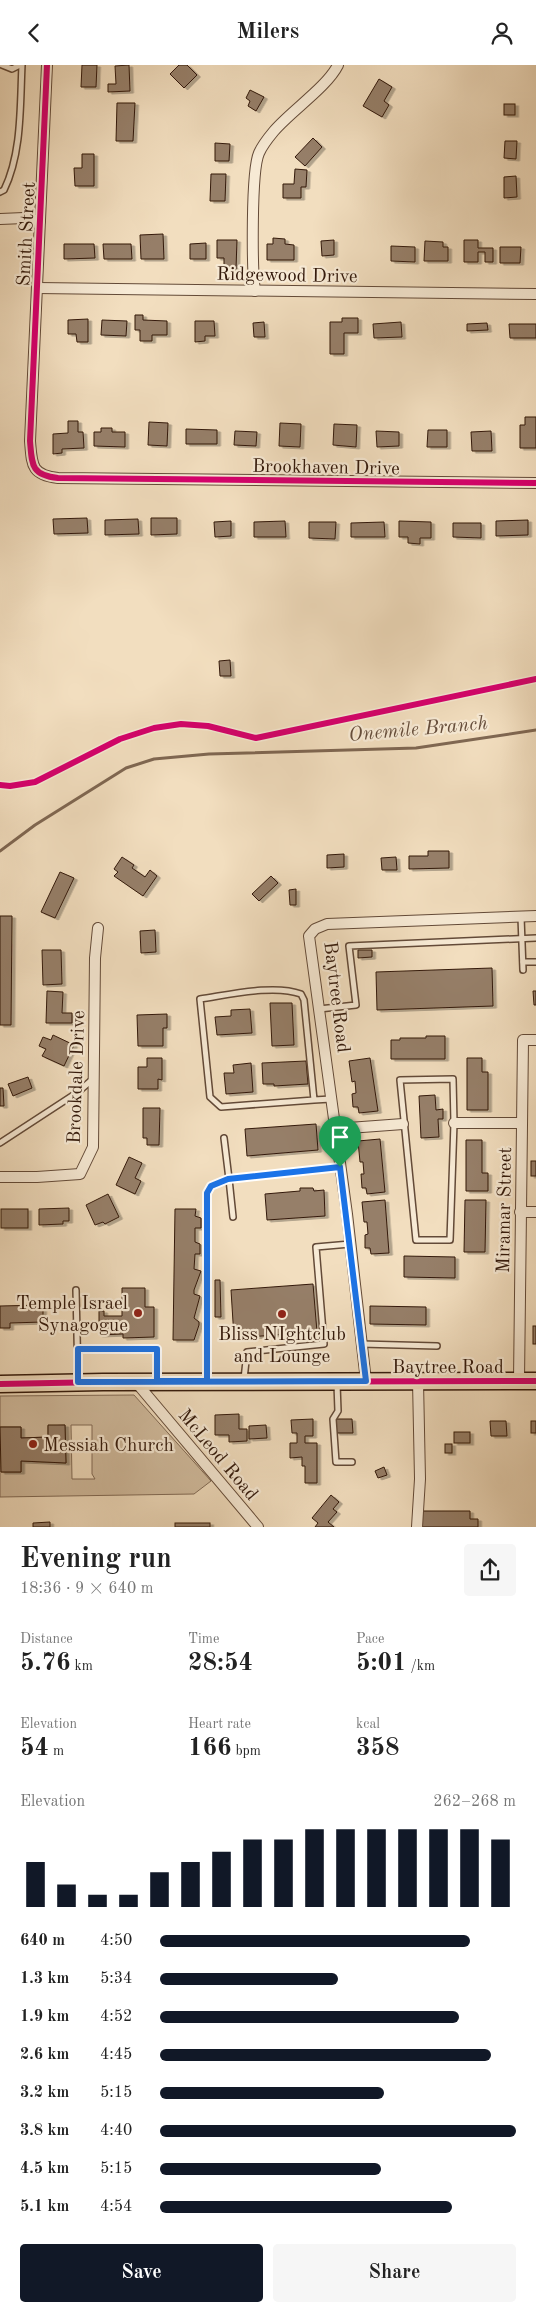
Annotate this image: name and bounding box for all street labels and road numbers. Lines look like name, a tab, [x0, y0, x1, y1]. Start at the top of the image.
street label: Smith Street	[15, 181, 40, 287]
street label: Ridgewood Drive	[216, 266, 358, 287]
street label: Brookhaven Drive	[252, 458, 400, 479]
street label: Baytree Road	[319, 941, 352, 1054]
street label: Brookdale Drive	[66, 1010, 89, 1144]
street label: Miramar Street	[495, 1147, 516, 1273]
street label: Baytree Road	[392, 1359, 504, 1378]
street label: McLeod Road	[174, 1406, 261, 1505]

